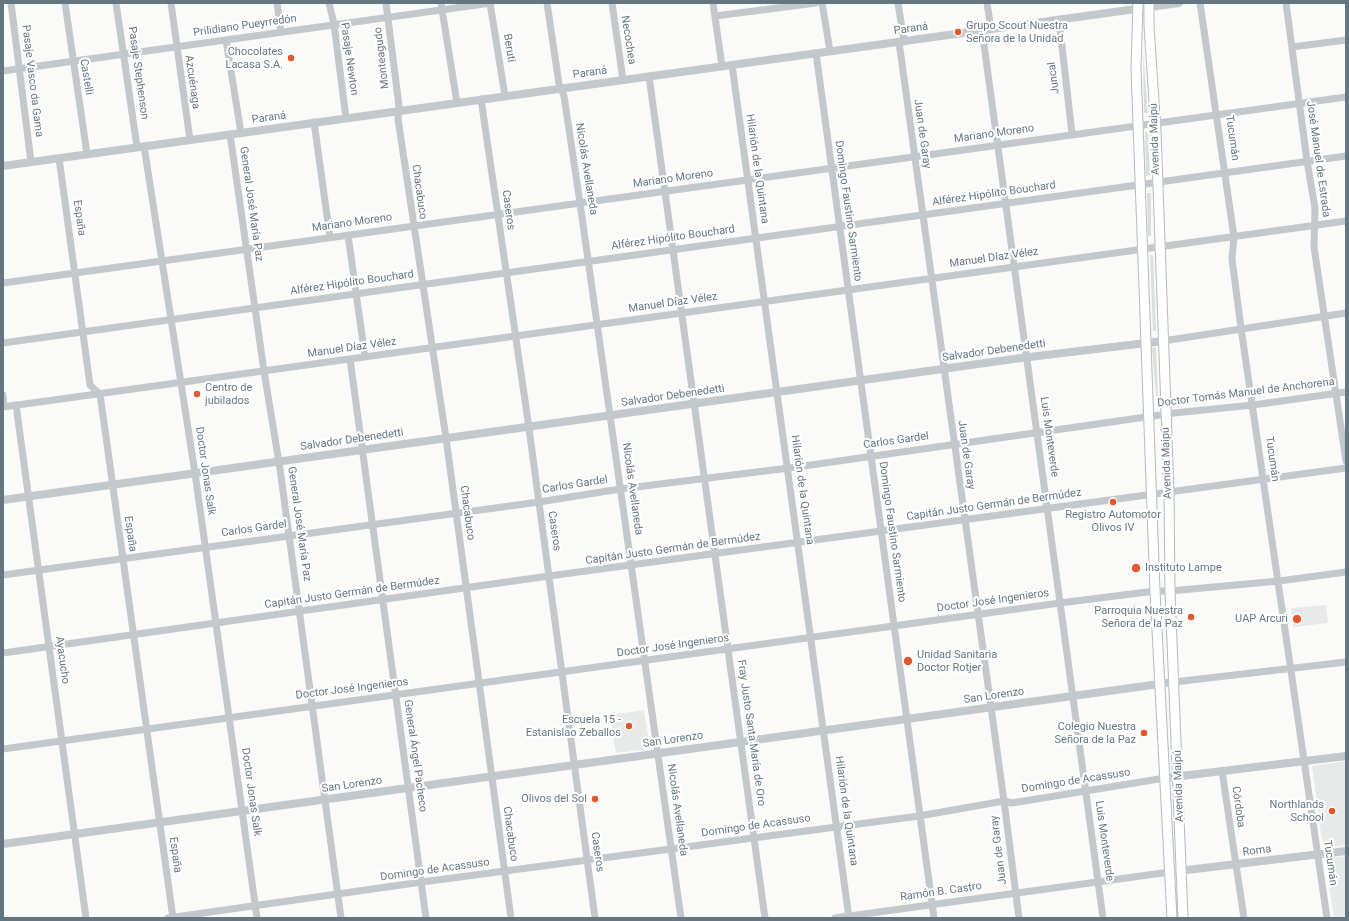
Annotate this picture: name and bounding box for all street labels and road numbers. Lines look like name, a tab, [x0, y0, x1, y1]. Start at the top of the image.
street label: Prilidiano Pueyrredón	[192, 12, 298, 40]
street label: Necochea	[618, 15, 638, 65]
street label: Paraná	[893, 20, 929, 38]
street label: Pasaje Newton	[337, 22, 361, 96]
street label: Pasaje Vasco da Gama	[19, 24, 45, 138]
street label: Pasaje Stephenson	[125, 26, 151, 120]
street label: Monteagudo	[372, 26, 392, 90]
street label: Beruti	[500, 33, 518, 63]
street label: Azcuénaga	[182, 54, 202, 110]
street label: Castelli	[77, 58, 95, 96]
street label: Juncal	[1045, 61, 1063, 95]
street label: Paraná	[572, 64, 608, 82]
street label: Juan de Garay	[911, 99, 933, 169]
street label: José Manuel de Estrada	[1303, 100, 1333, 218]
street label: Avenida Maipú	[1147, 103, 1163, 175]
street label: Paraná	[251, 109, 287, 127]
street label: Hilarión de la Quintana	[743, 113, 771, 225]
street label: Tucumán	[1222, 114, 1242, 162]
street label: Nicolás Avellaneda	[572, 122, 600, 216]
street label: Mariano Moreno	[953, 122, 1035, 146]
street label: Domingo Faustino Sarmiento	[832, 140, 864, 282]
street label: General José María Paz	[236, 146, 266, 262]
street label: Chacabuco	[409, 164, 429, 220]
street label: Mariano Moreno	[632, 167, 714, 191]
street label: Alférez Hipólito Bouchard	[931, 179, 1057, 209]
street label: Caseros	[499, 189, 517, 231]
street label: España	[70, 199, 88, 237]
street label: Mariano Moreno	[311, 211, 393, 235]
street label: Alférez Hipólito Bouchard	[610, 223, 736, 253]
street label: Manuel Díaz Vélez	[949, 245, 1039, 271]
street label: Alférez Hipólito Bouchard	[289, 268, 415, 298]
street label: Manuel Díaz Vélez	[628, 290, 718, 316]
street label: Manuel Díaz Vélez	[307, 335, 397, 361]
street label: Salvador Debenedetti	[941, 337, 1047, 365]
street label: Doctor Tomás Manuel de Anchorena	[1157, 376, 1335, 410]
street label: Salvador Debenedetti	[620, 382, 726, 410]
street label: Luis Monteverde	[1037, 396, 1061, 478]
street label: Juan de Garay	[955, 420, 977, 490]
street label: Doctor Jonas Salk	[192, 426, 218, 516]
street label: Salvador Debenedetti	[299, 426, 405, 454]
street label: Avenida Maipú	[1159, 427, 1175, 499]
street label: Carlos Gardel	[862, 430, 930, 452]
street label: Hilarión de la Quintana	[788, 434, 816, 546]
street label: Tucumán	[1262, 435, 1282, 483]
street label: Nicolás Avellaneda	[619, 442, 645, 536]
street label: Domingo Faustino Sarmiento	[876, 461, 908, 603]
street label: General José María Paz	[284, 466, 314, 582]
street label: Carlos Gardel	[541, 473, 609, 497]
street label: Chacabuco	[457, 485, 477, 541]
street label: Capitán Justo Germán de Bermúdez	[906, 486, 1082, 524]
street label: Caseros	[545, 510, 563, 552]
street label: España	[121, 515, 139, 553]
street label: Carlos Gardel	[220, 518, 288, 540]
street label: Capitán Justo Germán de Bermúdez	[585, 530, 761, 568]
street label: Capitán Justo Germán de Bermúdez	[264, 574, 440, 612]
street label: Doctor José Ingenieros	[936, 587, 1050, 615]
street label: Doctor José Ingenieros	[616, 632, 730, 660]
street label: Ayacucho	[52, 635, 72, 685]
street label: Fray Justo Santa María de Oro	[734, 659, 768, 807]
street label: Doctor José Ingenieros	[295, 676, 409, 702]
street label: San Lorenzo	[963, 685, 1025, 707]
street label: General Ángel Pacheco	[401, 699, 429, 813]
street label: San Lorenzo	[642, 729, 704, 751]
street label: Doctor Jonas Salk	[238, 747, 264, 837]
street label: Avenida Maipú	[1171, 750, 1187, 822]
street label: Hilarión de la Quintana	[832, 755, 860, 867]
street label: Nicolás Avellaneda	[664, 763, 690, 857]
street label: Domingo de Acassuso	[1021, 766, 1131, 796]
street label: San Lorenzo	[321, 774, 383, 796]
street label: Córdoba	[1229, 785, 1247, 829]
street label: Luis Monteverde	[1092, 800, 1116, 882]
street label: Chacabuco	[500, 806, 520, 862]
street label: Domingo de Acassuso	[701, 812, 811, 840]
street label: Juan de Garay	[988, 815, 1010, 885]
street label: Caseros	[588, 831, 606, 873]
street label: España	[166, 836, 184, 874]
street label: Tucumán	[1320, 839, 1340, 887]
street label: Roma	[1242, 843, 1272, 859]
street label: Domingo de Acassuso	[380, 856, 490, 884]
street label: Ramón B. Castro	[899, 880, 983, 904]

